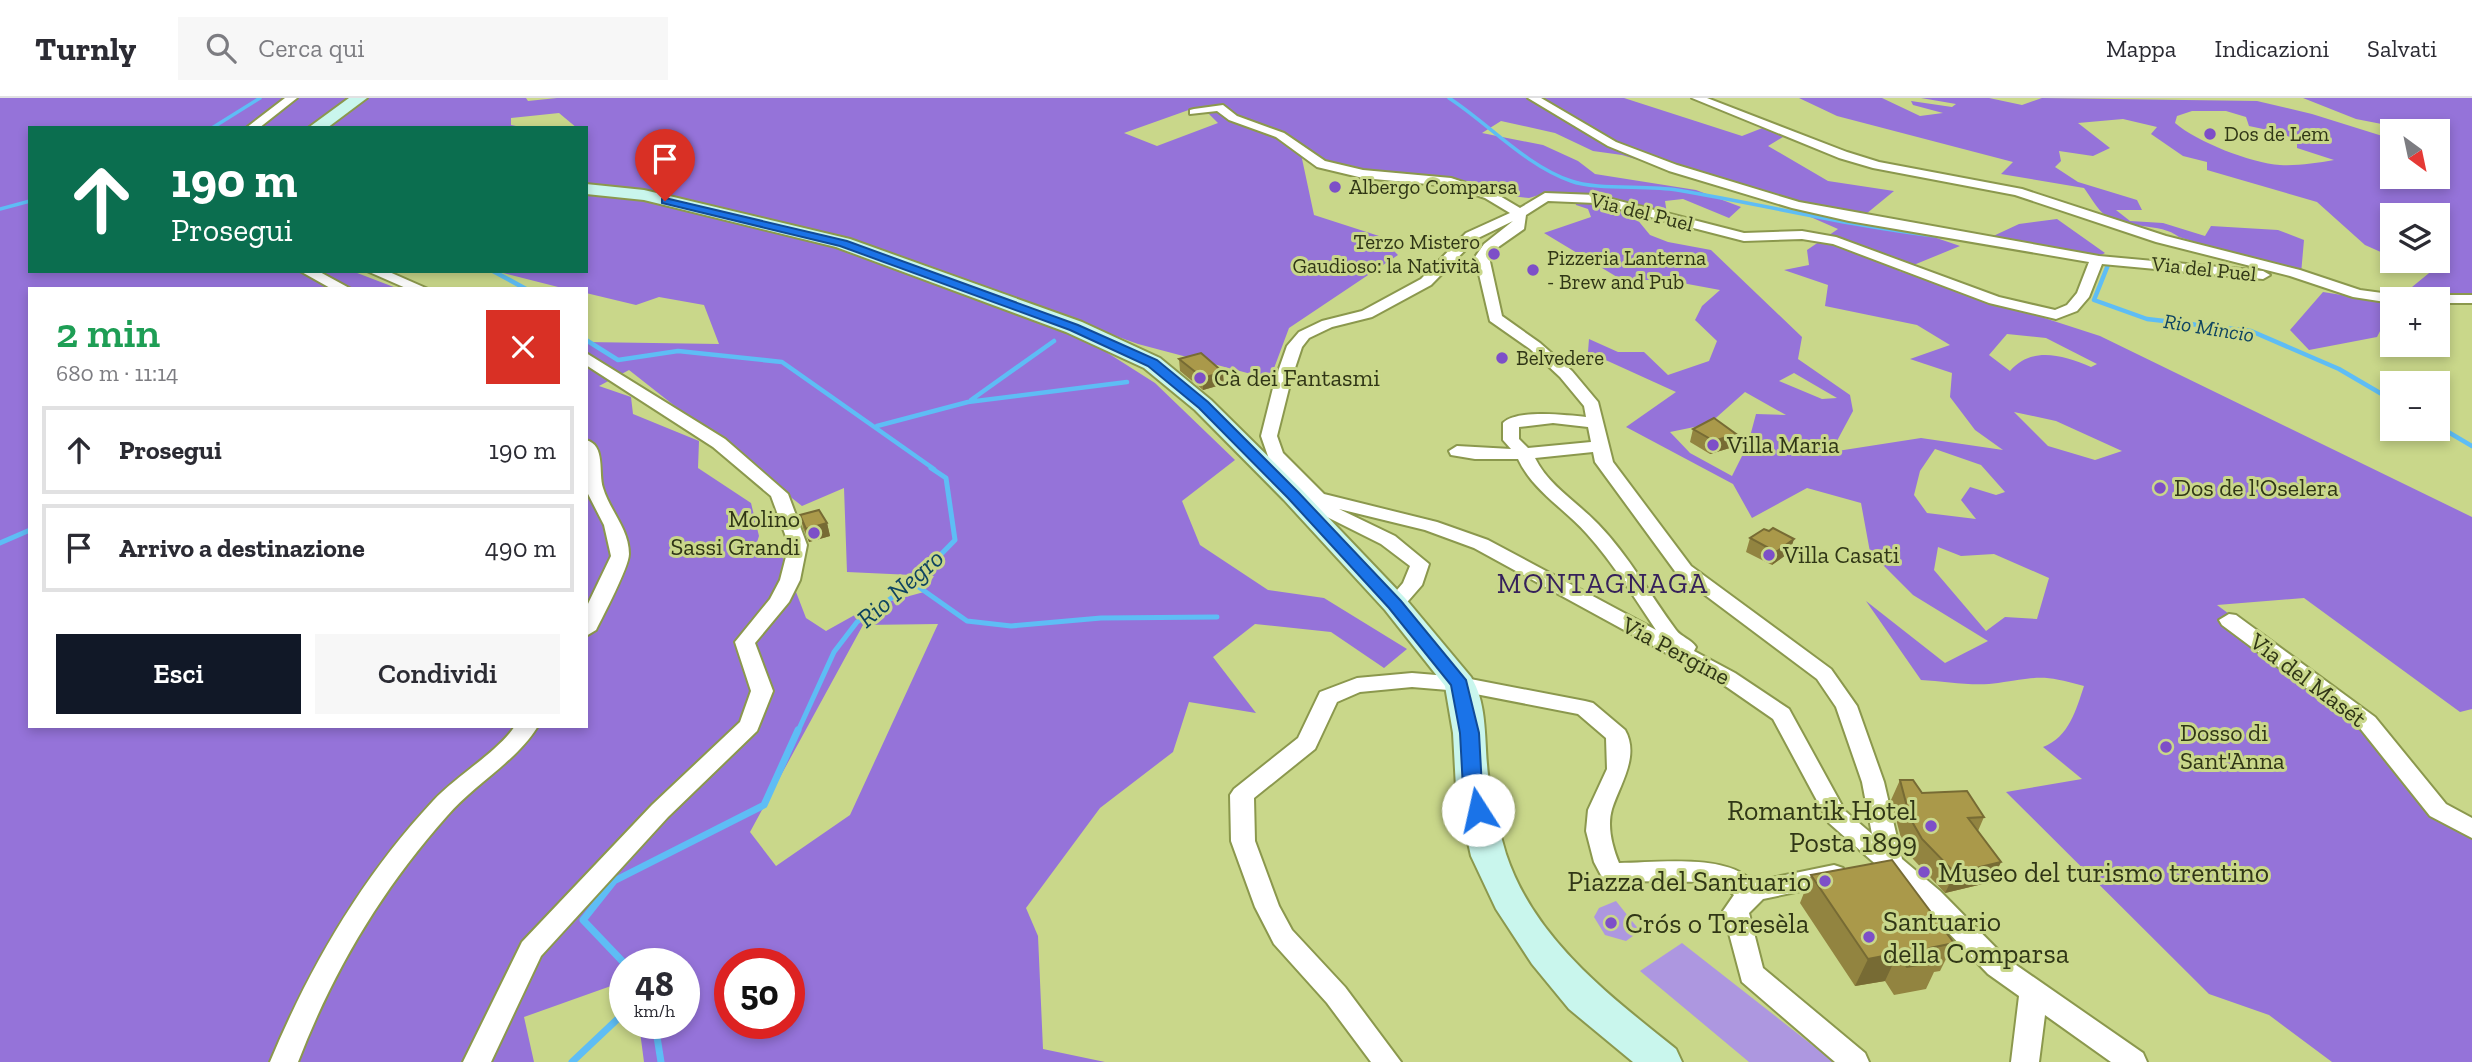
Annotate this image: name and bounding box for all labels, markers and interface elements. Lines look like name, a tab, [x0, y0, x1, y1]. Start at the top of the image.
search box	[178, 17, 668, 80]
text: Turnly	[35, 29, 136, 68]
icon: search	[202, 29, 240, 67]
text: Cerca qui	[258, 32, 365, 64]
text: Mappa	[2106, 34, 2176, 63]
text: Indicazioni	[2214, 34, 2329, 63]
text: Salvati	[2367, 34, 2437, 63]
north arrow	[2380, 119, 2450, 189]
map controls	[2380, 119, 2450, 441]
place label: Dos de Lem	[2224, 121, 2329, 146]
marker: Dos de Lem	[2202, 126, 2218, 142]
pin	[635, 129, 695, 201]
icon: arrive	[646, 140, 684, 178]
text: 190 m	[171, 151, 297, 210]
icon: ahead	[56, 154, 147, 245]
place label: Albergo Comparsa	[1349, 174, 1517, 199]
marker: Albergo Comparsa	[1327, 179, 1343, 195]
street label: Via del Puel	[1587, 186, 1696, 236]
button: layers	[2380, 203, 2450, 273]
text: Prosegui	[171, 211, 293, 249]
place label: Terzo Mistero Gaudioso: la Natività	[1292, 229, 1480, 278]
place label: Pizzeria Lanterna - Brew and Pub	[1547, 245, 1706, 294]
marker: Terzo Mistero Gaudioso: la Natività	[1486, 246, 1502, 262]
street label: Via del Puel	[2150, 250, 2258, 286]
marker: Pizzeria Lanterna - Brew and Pub	[1525, 262, 1541, 278]
button: +	[2380, 287, 2450, 357]
text: 2 min	[56, 307, 160, 358]
water label: Rio Mincio	[2162, 308, 2256, 347]
button: close	[486, 310, 560, 384]
place label: Belvedere	[1516, 345, 1604, 370]
marker: Belvedere	[1494, 350, 1510, 366]
text: 680 m · 11:14	[56, 359, 179, 387]
place label: Cà dei Fantasmi	[1214, 363, 1380, 392]
marker: Cà dei Fantasmi	[1192, 370, 1208, 386]
button: −	[2380, 371, 2450, 441]
place label: Villa Maria	[1726, 430, 1840, 459]
icon: ahead	[60, 431, 98, 469]
text: Prosegui	[119, 434, 222, 466]
text: 190 m	[489, 434, 556, 466]
marker: Villa Maria	[1705, 437, 1721, 453]
place label: Dos de l'Oselera	[2174, 473, 2339, 502]
marker: Dos de l'Oselera	[2152, 480, 2168, 496]
place label: Molino Sassi Grandi	[671, 504, 800, 561]
marker: Molino Sassi Grandi	[806, 525, 822, 541]
icon: arrive	[60, 529, 98, 567]
text: Arrivo a destinazione	[119, 532, 365, 564]
text: 490 m	[485, 532, 556, 564]
place label: Villa Casati	[1782, 540, 1900, 569]
water label: Rio Negro	[850, 542, 950, 634]
marker: Villa Casati	[1761, 547, 1777, 563]
district label: MONTAGNAGA	[1497, 567, 1709, 600]
street label: Via Pergine	[1616, 610, 1735, 691]
street label: Via del Masét	[2244, 626, 2372, 733]
button: Esci	[56, 634, 301, 714]
button: Condividi	[315, 634, 560, 714]
place label: Dosso di Sant'Anna	[2180, 718, 2285, 775]
marker: Dosso di Sant'Anna	[2158, 739, 2174, 755]
position arrow	[1441, 773, 1515, 847]
place label: Romantik Hotel Posta 1899	[1727, 794, 1917, 859]
marker: Romantik Hotel Posta 1899	[1923, 818, 1939, 834]
place label: Museo del turismo trentino	[1938, 856, 2269, 889]
marker: Museo del turismo trentino	[1916, 864, 1932, 880]
place label: Piazza del Santuario	[1567, 865, 1811, 898]
marker: Piazza del Santuario	[1817, 873, 1833, 889]
place label: Santuario della Comparsa	[1883, 905, 2070, 970]
place label: Crós o Toresèla	[1625, 907, 1810, 940]
marker: Crós o Toresèla	[1603, 915, 1619, 931]
marker: Santuario della Comparsa	[1861, 929, 1877, 945]
speed limit sign: 50	[714, 948, 805, 1039]
text: 48	[635, 963, 674, 1005]
text: km/h	[634, 1000, 675, 1022]

